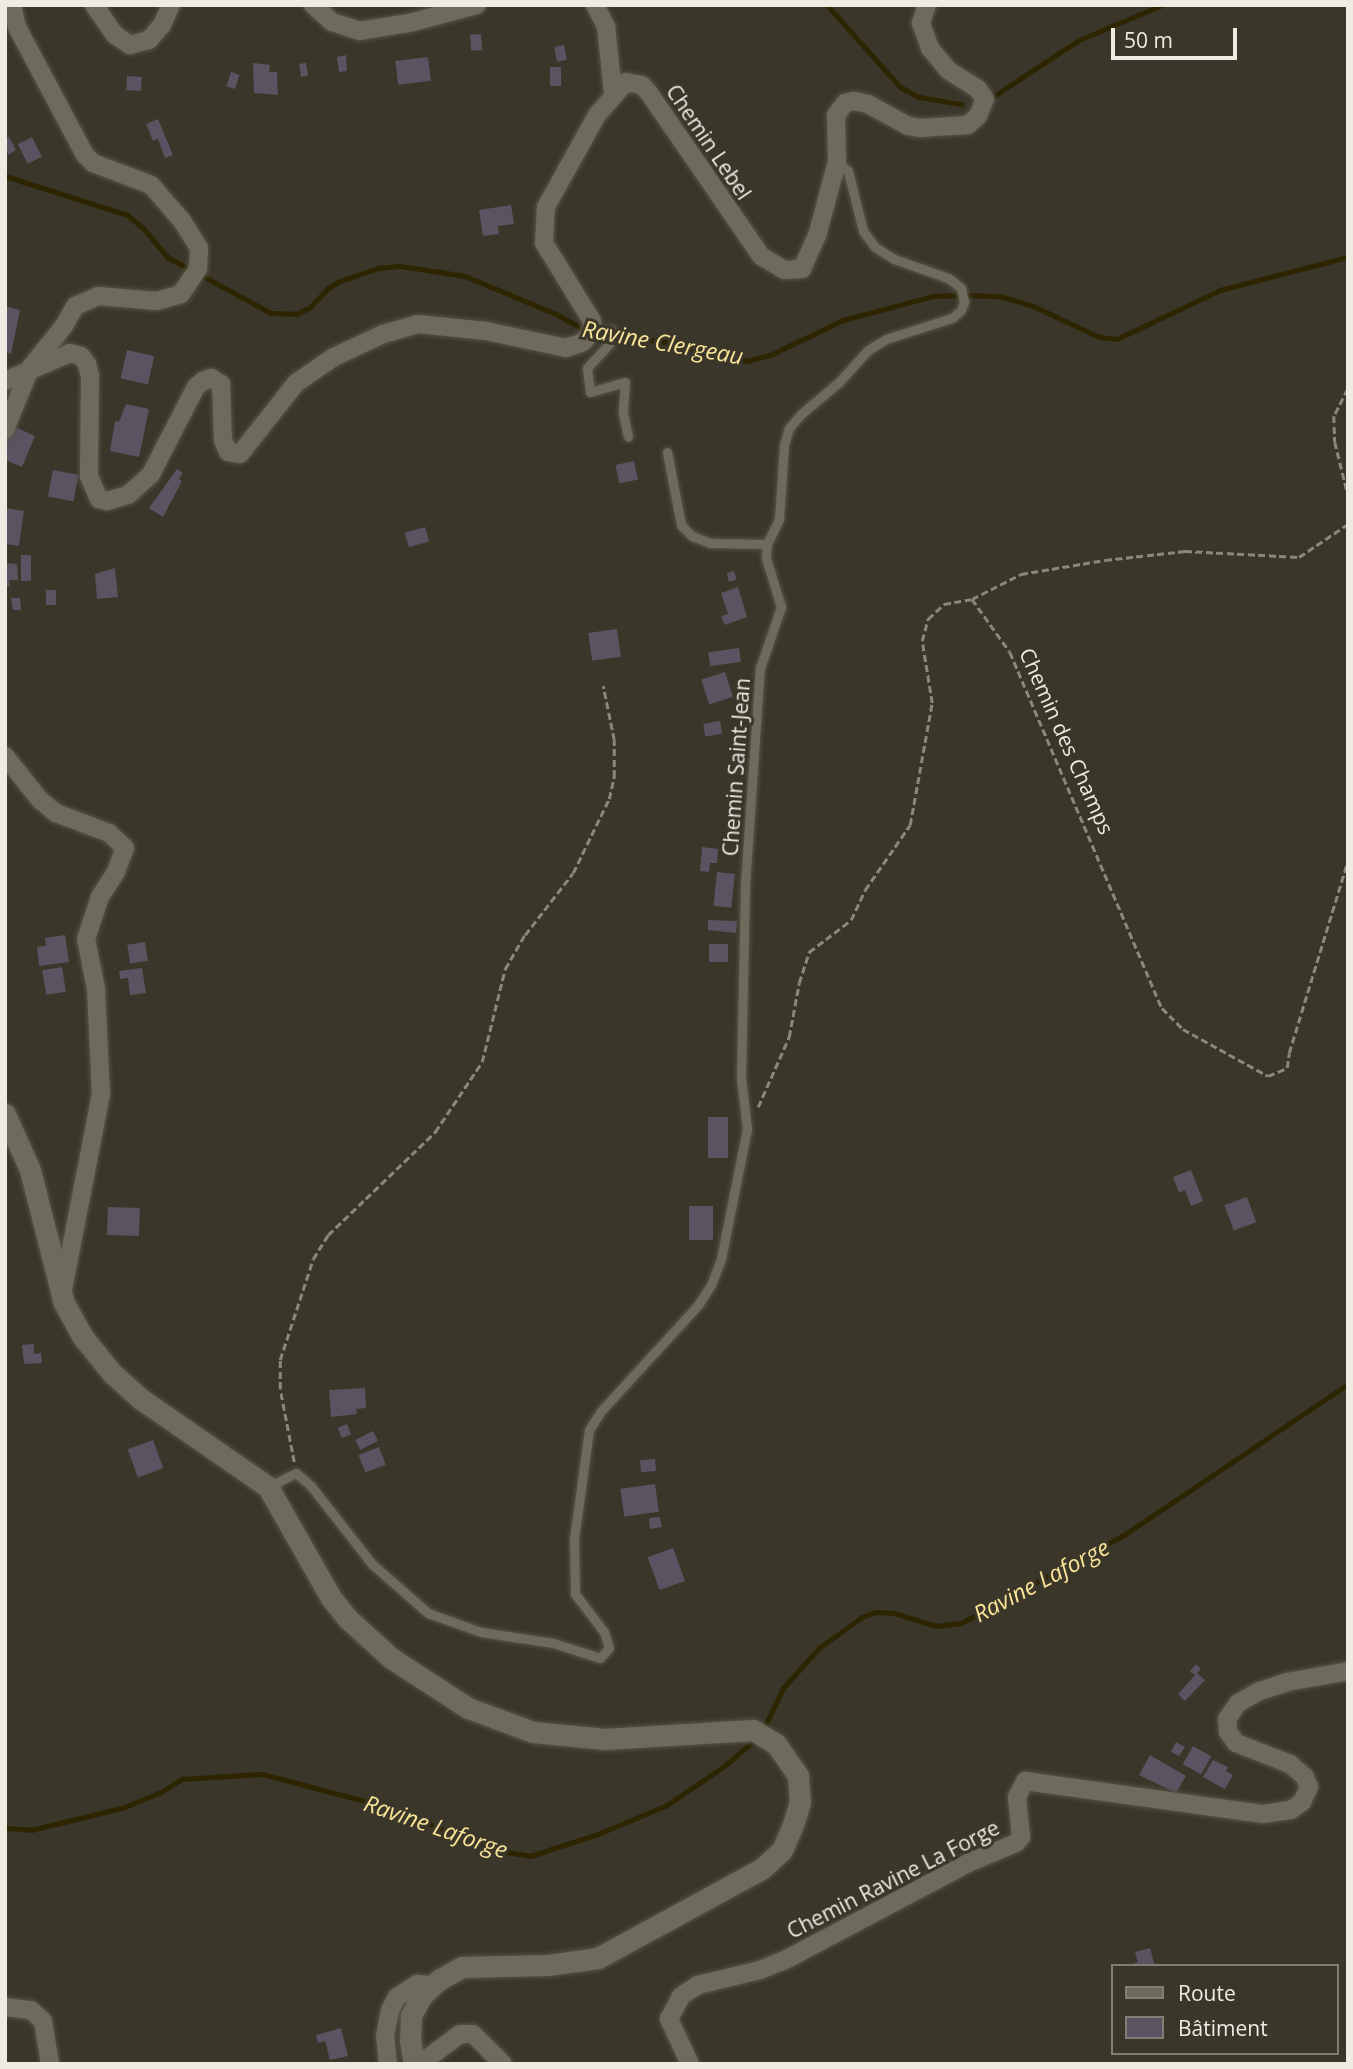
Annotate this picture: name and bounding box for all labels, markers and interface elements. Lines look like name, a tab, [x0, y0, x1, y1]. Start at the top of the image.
scale bar	[1115, 14, 1241, 58]
text: 50 m	[1124, 26, 1173, 54]
street label: Chemin Lebel	[661, 80, 757, 204]
water label: Ravine Clergeau	[580, 314, 746, 370]
street label: Chemin des Champs	[1015, 644, 1119, 838]
street label: Chemin Saint-Jean	[717, 677, 755, 857]
water label: Ravine Laforge	[968, 1533, 1114, 1627]
water label: Ravine Laforge	[361, 1789, 511, 1863]
street label: Chemin Ravine La Forge	[783, 1814, 1003, 1944]
legend	[1112, 1964, 1339, 2055]
text: Route	[1178, 1979, 1236, 2007]
text: Bâtiment	[1178, 2014, 1268, 2042]

